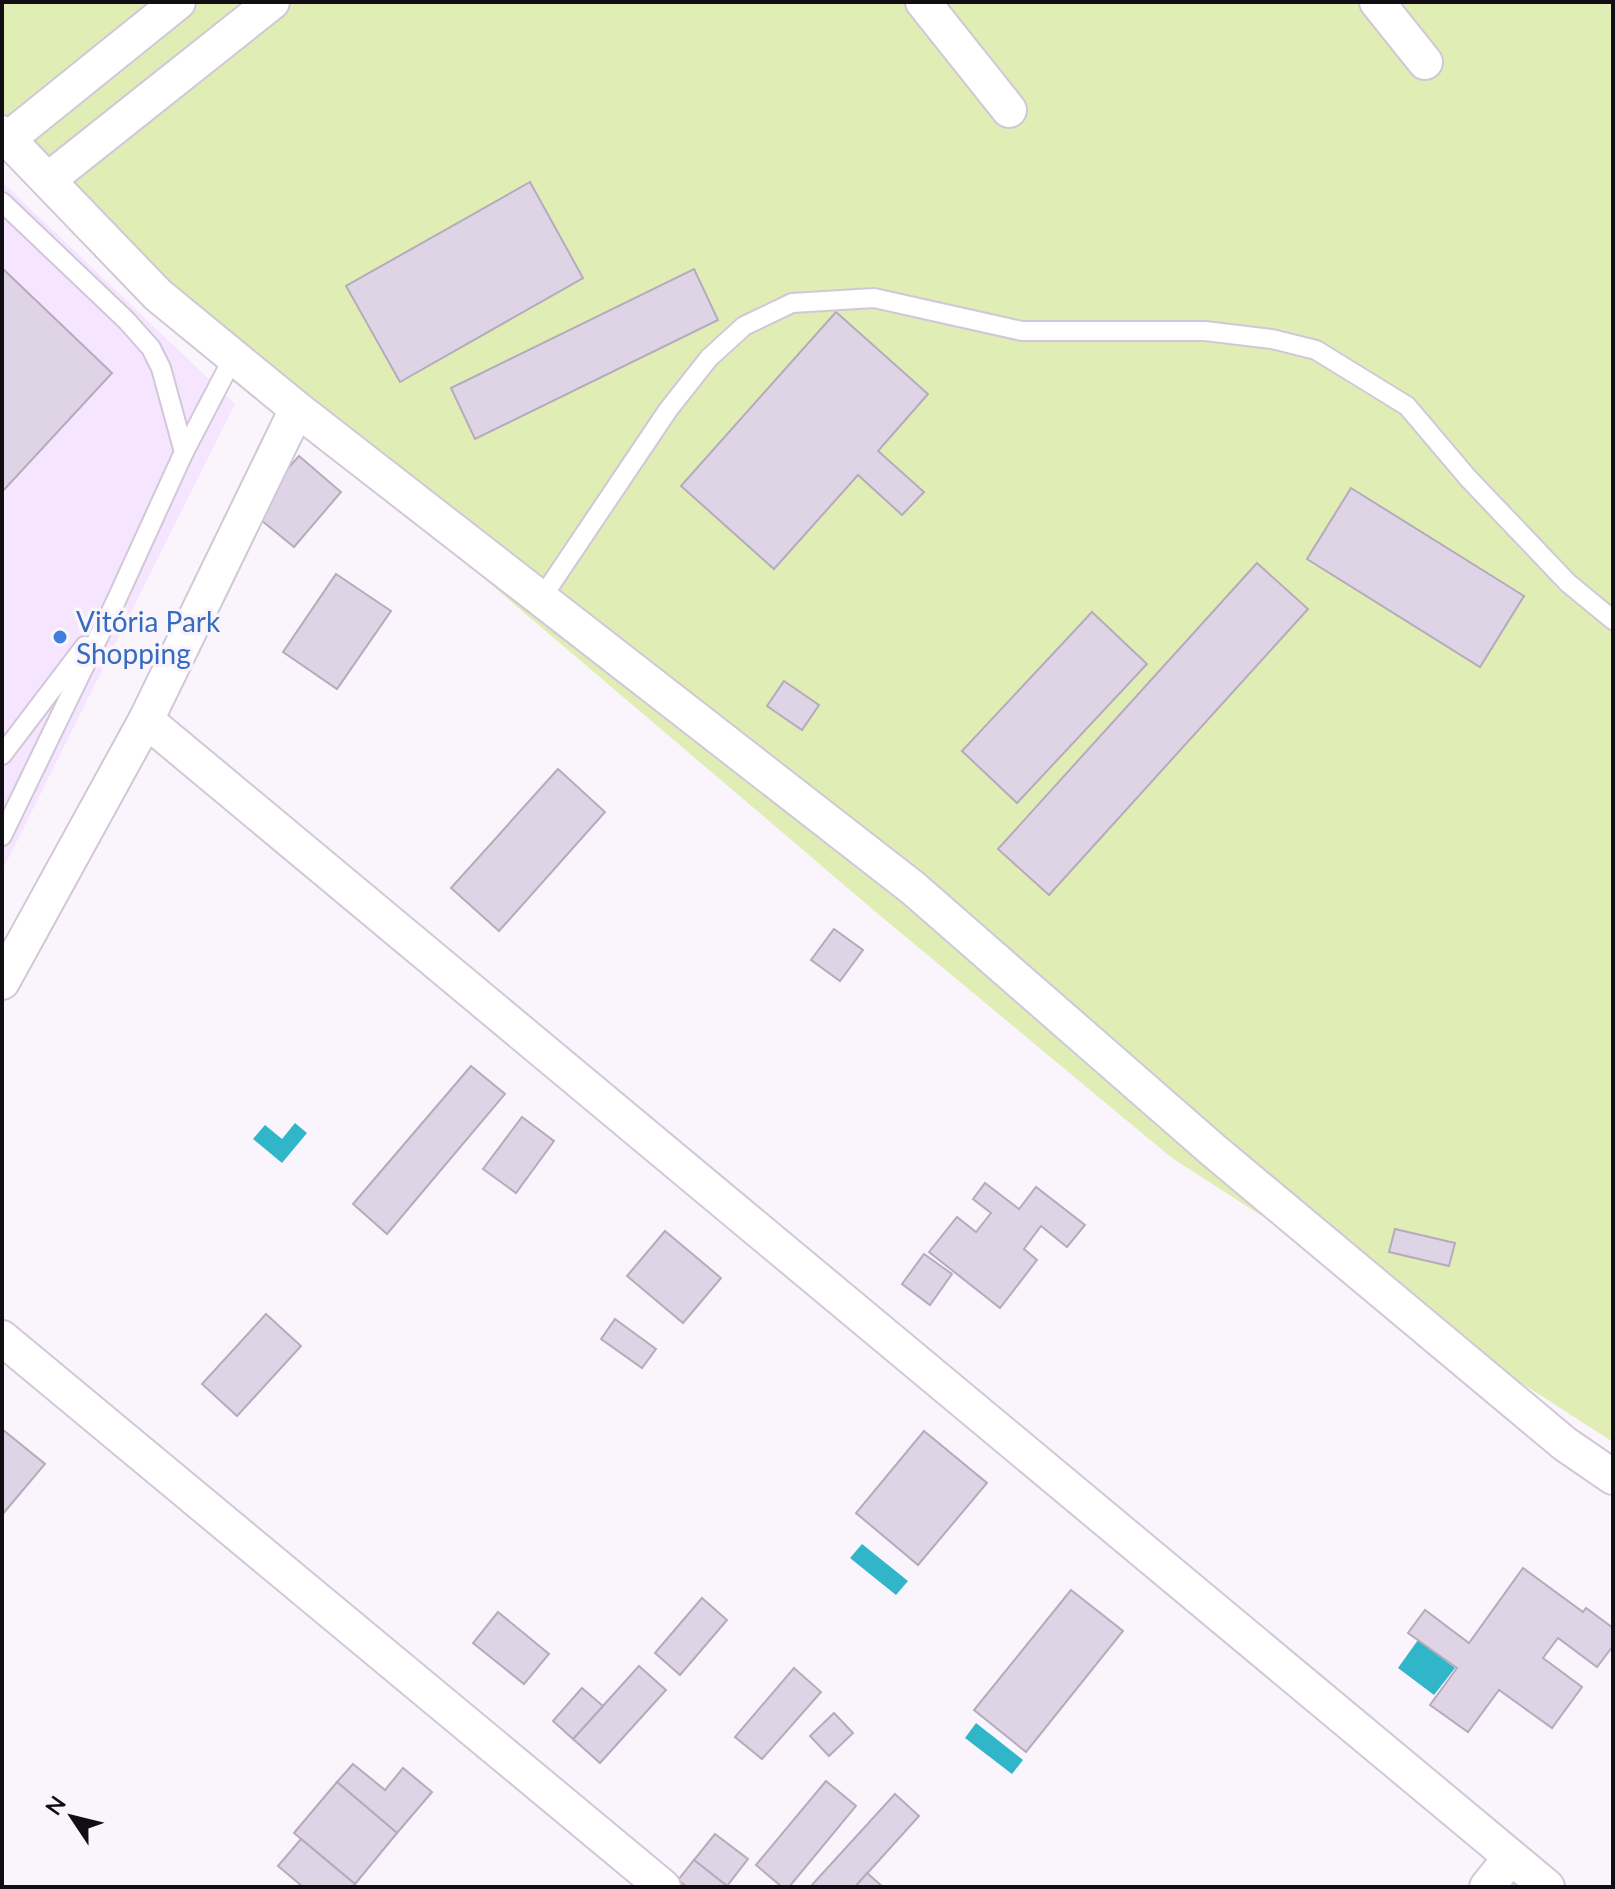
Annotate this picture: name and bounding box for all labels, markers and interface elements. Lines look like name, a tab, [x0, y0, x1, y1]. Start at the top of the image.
place label: Vitória Park Shopping	[76, 604, 221, 670]
marker: Vitória Park Shopping	[51, 628, 69, 646]
north arrow	[32, 1777, 112, 1857]
text: N	[39, 1791, 71, 1820]

